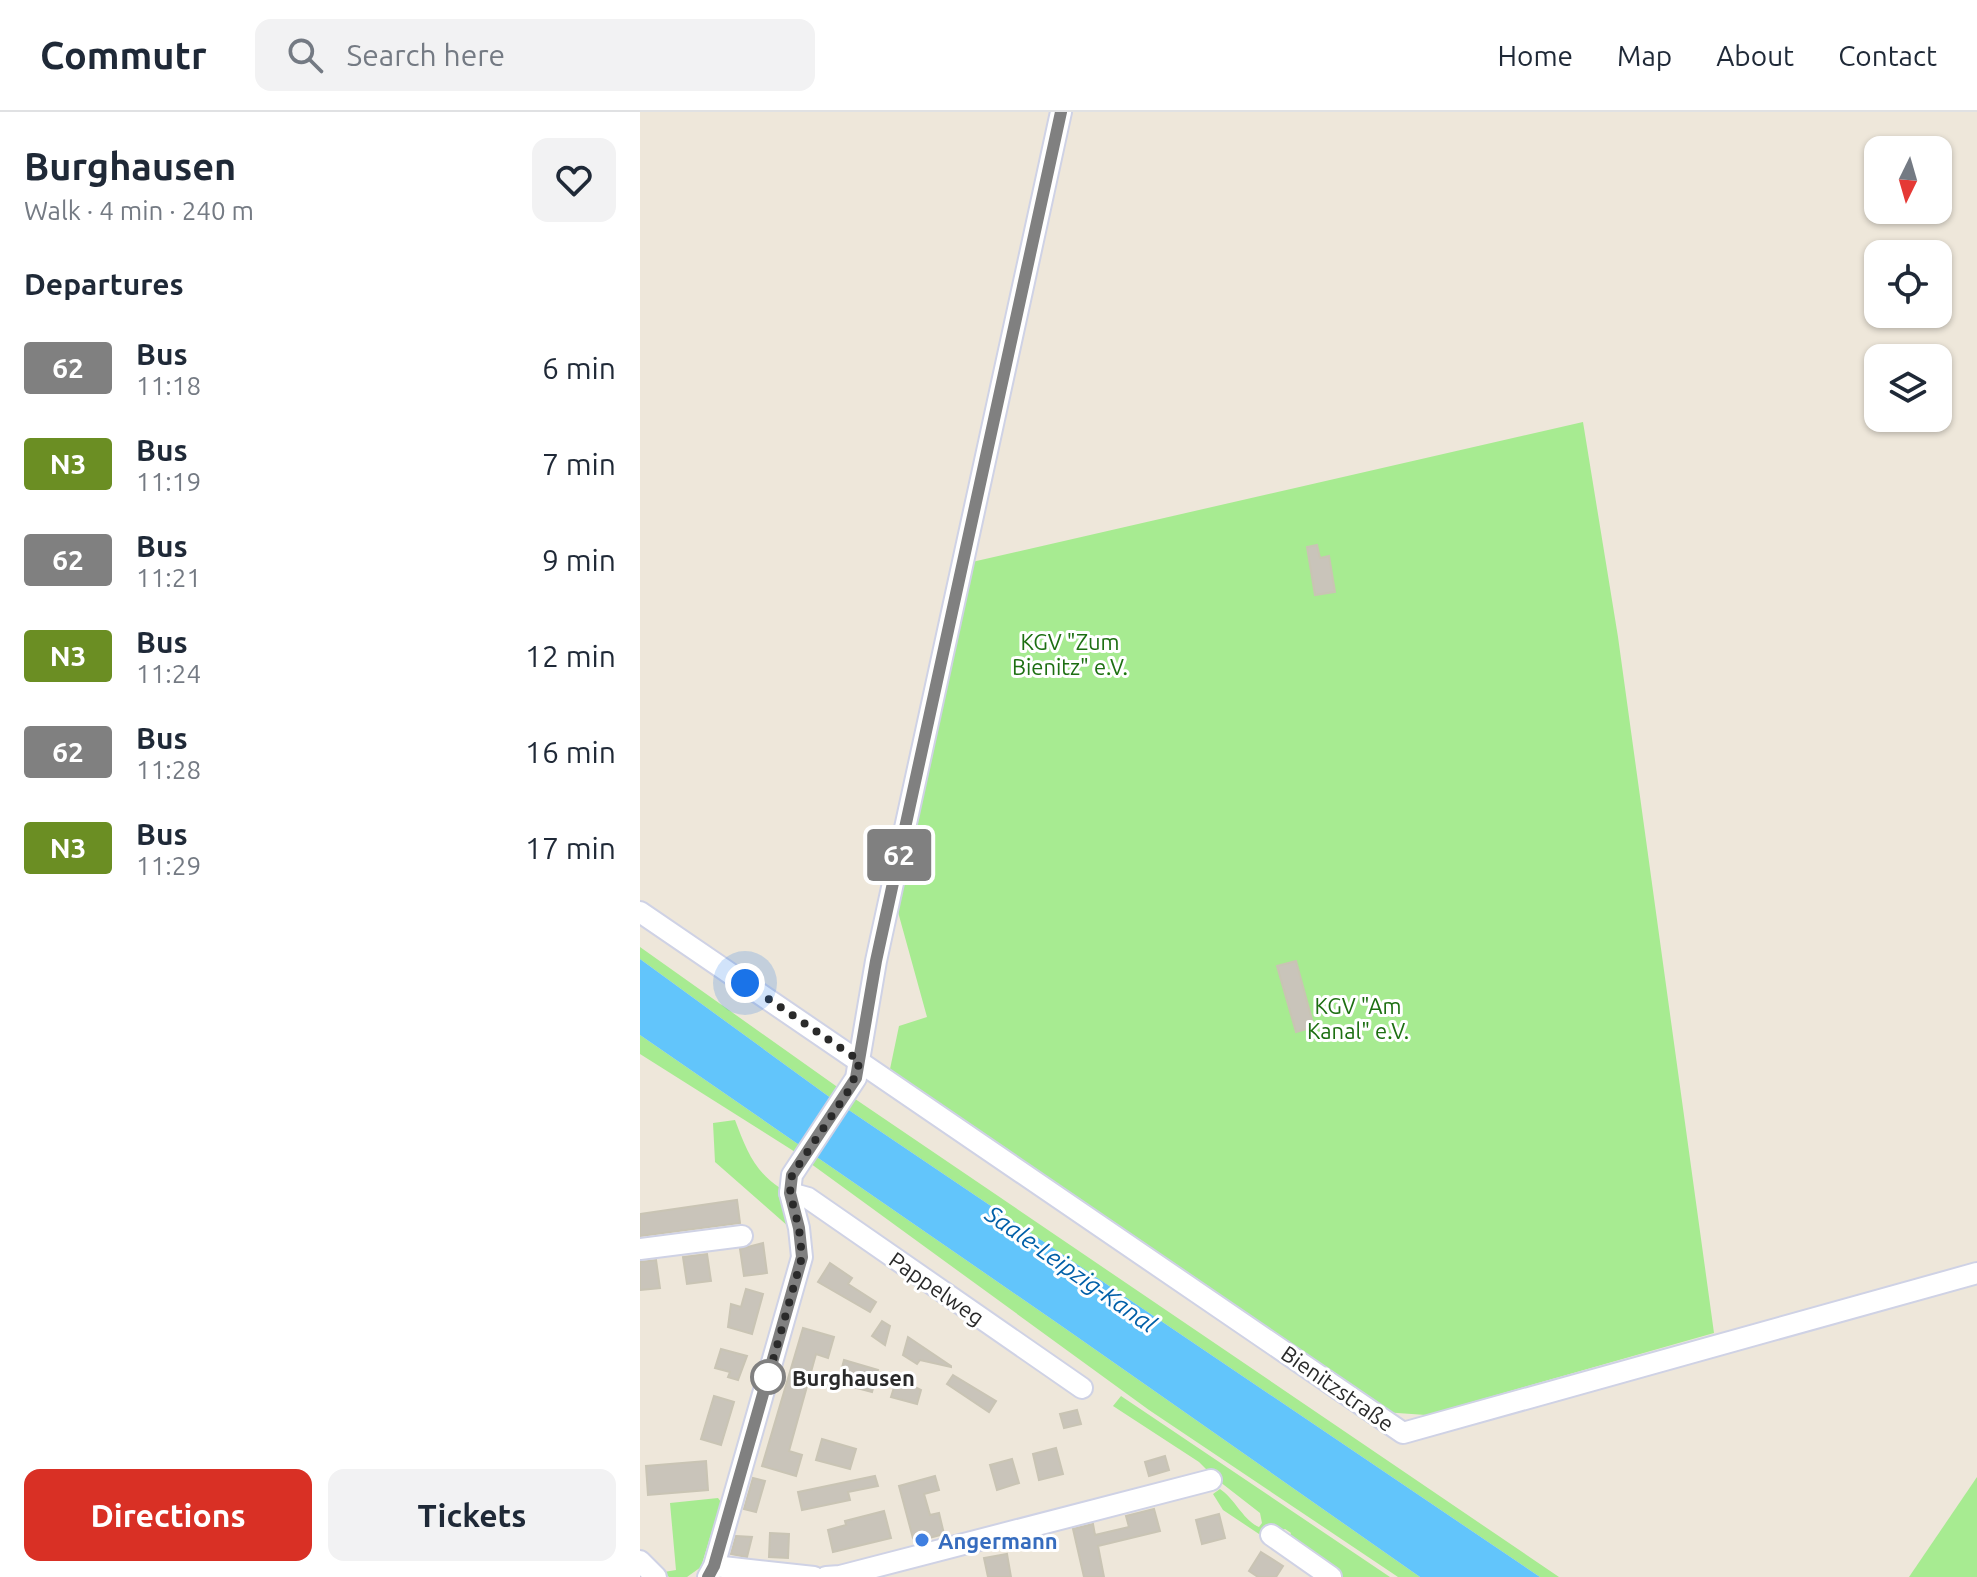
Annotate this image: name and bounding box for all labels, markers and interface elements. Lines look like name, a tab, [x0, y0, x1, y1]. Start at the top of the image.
search box	[255, 19, 815, 91]
icon: search	[283, 33, 327, 77]
text: Commutr	[40, 34, 207, 76]
text: Search here	[347, 38, 505, 72]
text: Home	[1498, 40, 1573, 71]
text: Map	[1617, 40, 1672, 71]
text: About	[1716, 40, 1794, 71]
text: Contact	[1838, 40, 1937, 71]
north arrow	[1864, 136, 1952, 224]
map controls	[1864, 136, 1952, 432]
button: heart	[532, 138, 616, 222]
text: Burghausen	[24, 145, 236, 187]
text: Walk · 4 min · 240 m	[24, 196, 254, 225]
button: locate	[1864, 240, 1952, 328]
text: Departures	[24, 267, 184, 301]
text: Bus	[136, 337, 188, 371]
button: layers	[1864, 344, 1952, 432]
text: 6 min	[542, 351, 616, 385]
text: 62	[52, 352, 84, 383]
text: 11:18	[136, 371, 201, 400]
text: Bus	[136, 433, 188, 467]
text: 7 min	[542, 447, 616, 481]
text: N3	[50, 448, 86, 479]
text: 11:19	[136, 467, 201, 496]
text: Bus	[136, 529, 188, 563]
text: 9 min	[542, 543, 616, 577]
text: 62	[52, 544, 84, 575]
text: 11:21	[136, 563, 201, 592]
text: Bus	[136, 625, 188, 659]
park label: KGV "Zum Bienitz" e.V.	[1012, 629, 1128, 679]
text: 12 min	[525, 639, 616, 673]
text: N3	[50, 640, 86, 671]
text: 11:24	[136, 659, 201, 688]
text: Bus	[136, 721, 188, 755]
text: 16 min	[525, 735, 616, 769]
text: 62	[52, 736, 84, 767]
text: 11:28	[136, 755, 201, 784]
text: Bus	[136, 817, 188, 851]
line badge: 62	[863, 829, 935, 881]
text: 17 min	[525, 831, 616, 865]
text: N3	[50, 832, 86, 863]
text: 62	[883, 839, 915, 870]
text: 11:29	[136, 851, 201, 880]
your location	[725, 963, 765, 1003]
park label: KGV "Am Kanal" e.V.	[1307, 993, 1409, 1043]
water label: Saale-Leipzig-Kanal	[980, 1199, 1162, 1338]
street label: Pappelweg	[885, 1246, 989, 1330]
street label: Bienitzstraße	[1277, 1340, 1399, 1436]
marker: Burghausen	[751, 1360, 785, 1394]
place label: Burghausen	[792, 1365, 915, 1390]
button: Directions	[24, 1469, 312, 1561]
button: Tickets	[328, 1469, 616, 1561]
place label: Angermann	[938, 1528, 1058, 1553]
marker: Angermann	[913, 1531, 931, 1549]

